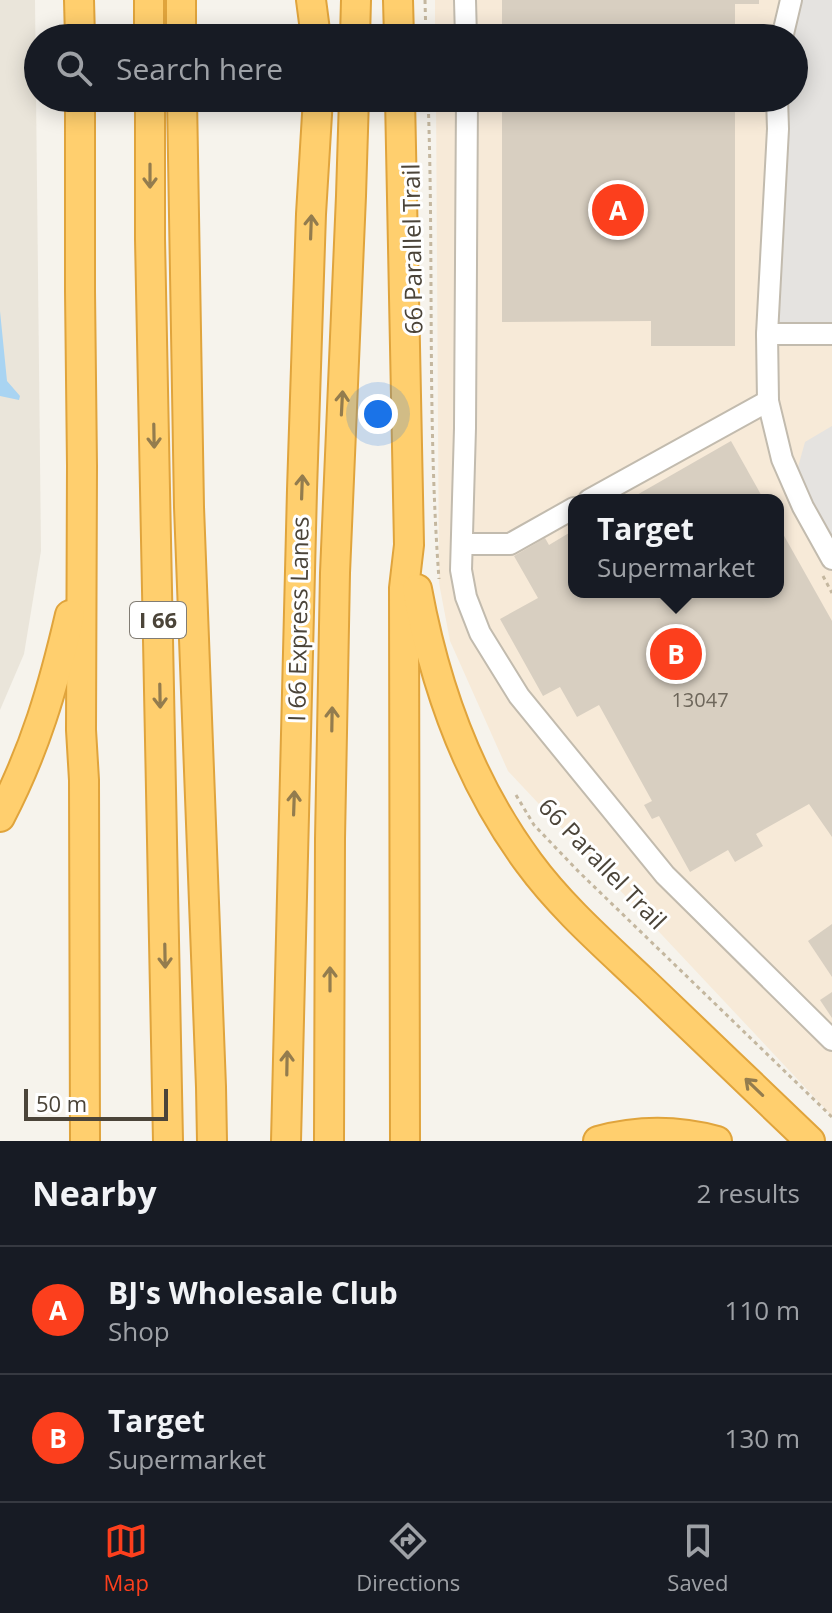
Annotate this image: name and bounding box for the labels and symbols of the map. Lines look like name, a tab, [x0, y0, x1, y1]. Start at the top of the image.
one-way arrow	[142, 162, 158, 189]
street label: 66 Parallel Trail	[394, 163, 429, 335]
pin: A	[592, 180, 644, 240]
one-way arrow	[303, 214, 319, 241]
one-way arrow	[335, 390, 350, 417]
your location	[358, 394, 398, 434]
one-way arrow	[147, 422, 162, 449]
one-way arrow	[294, 474, 310, 501]
street label: I 66 Express Lanes	[279, 516, 316, 722]
road number: I 66	[130, 602, 186, 638]
pin: B	[650, 624, 702, 684]
one-way arrow	[152, 682, 168, 709]
house number: 13047	[671, 686, 729, 713]
one-way arrow	[325, 706, 340, 733]
one-way arrow	[286, 790, 301, 817]
street label: 66 Parallel Trail	[532, 790, 674, 936]
one-way arrow	[158, 942, 173, 969]
one-way arrow	[322, 966, 337, 993]
one-way arrow	[279, 1050, 295, 1077]
one-way arrow	[744, 1078, 764, 1097]
scale bar	[24, 1085, 168, 1121]

